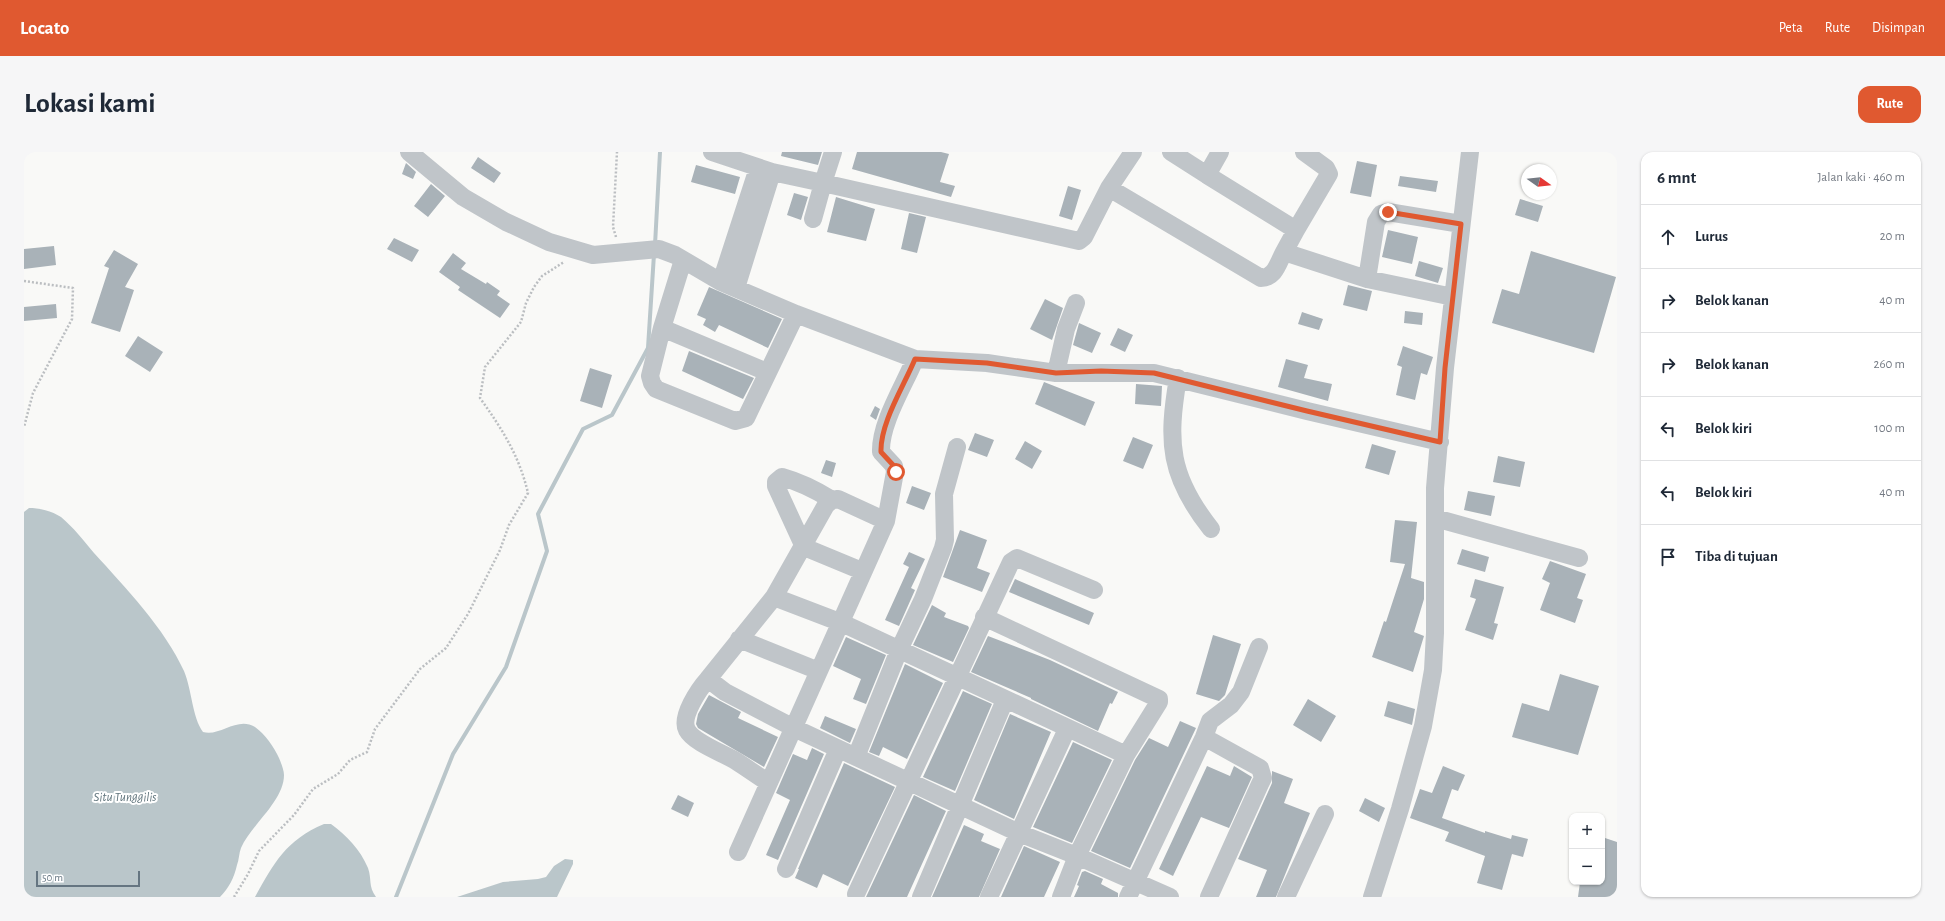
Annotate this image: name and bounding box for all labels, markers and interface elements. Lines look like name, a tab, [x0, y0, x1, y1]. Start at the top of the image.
text: Locato	[20, 19, 69, 38]
text: Peta	[1779, 21, 1803, 35]
text: Rute	[1825, 21, 1850, 35]
text: Disimpan	[1872, 21, 1925, 35]
button: Rute	[1858, 86, 1921, 123]
text: Lokasi kami	[24, 90, 156, 118]
north arrow	[1521, 164, 1557, 200]
text: 6 mnt	[1657, 169, 1696, 186]
text: Jalan kaki · 460 m	[1817, 171, 1905, 184]
route end	[1379, 203, 1397, 221]
icon: ahead	[1657, 226, 1679, 248]
text: Lurus	[1695, 229, 1728, 244]
text: 20 m	[1880, 230, 1905, 243]
icon: right	[1657, 290, 1679, 312]
text: Belok kanan	[1695, 293, 1769, 308]
text: 40 m	[1879, 294, 1905, 307]
icon: right	[1657, 354, 1679, 376]
text: Belok kanan	[1695, 357, 1769, 372]
text: 260 m	[1874, 358, 1905, 371]
icon: left	[1657, 418, 1679, 440]
text: Belok kiri	[1695, 421, 1752, 436]
text: 100 m	[1874, 422, 1905, 435]
route start	[887, 463, 905, 481]
icon: left	[1657, 482, 1679, 504]
text: Belok kiri	[1695, 485, 1752, 500]
text: 40 m	[1879, 486, 1905, 499]
icon: arrive	[1657, 546, 1679, 568]
text: Tiba di tujuan	[1695, 549, 1778, 564]
water label: Situ Tunggilis	[94, 791, 156, 804]
map controls	[1569, 813, 1605, 885]
button: +	[1569, 813, 1605, 849]
button: −	[1569, 849, 1605, 885]
scale bar	[36, 869, 140, 888]
text: 50 m	[42, 872, 63, 883]

